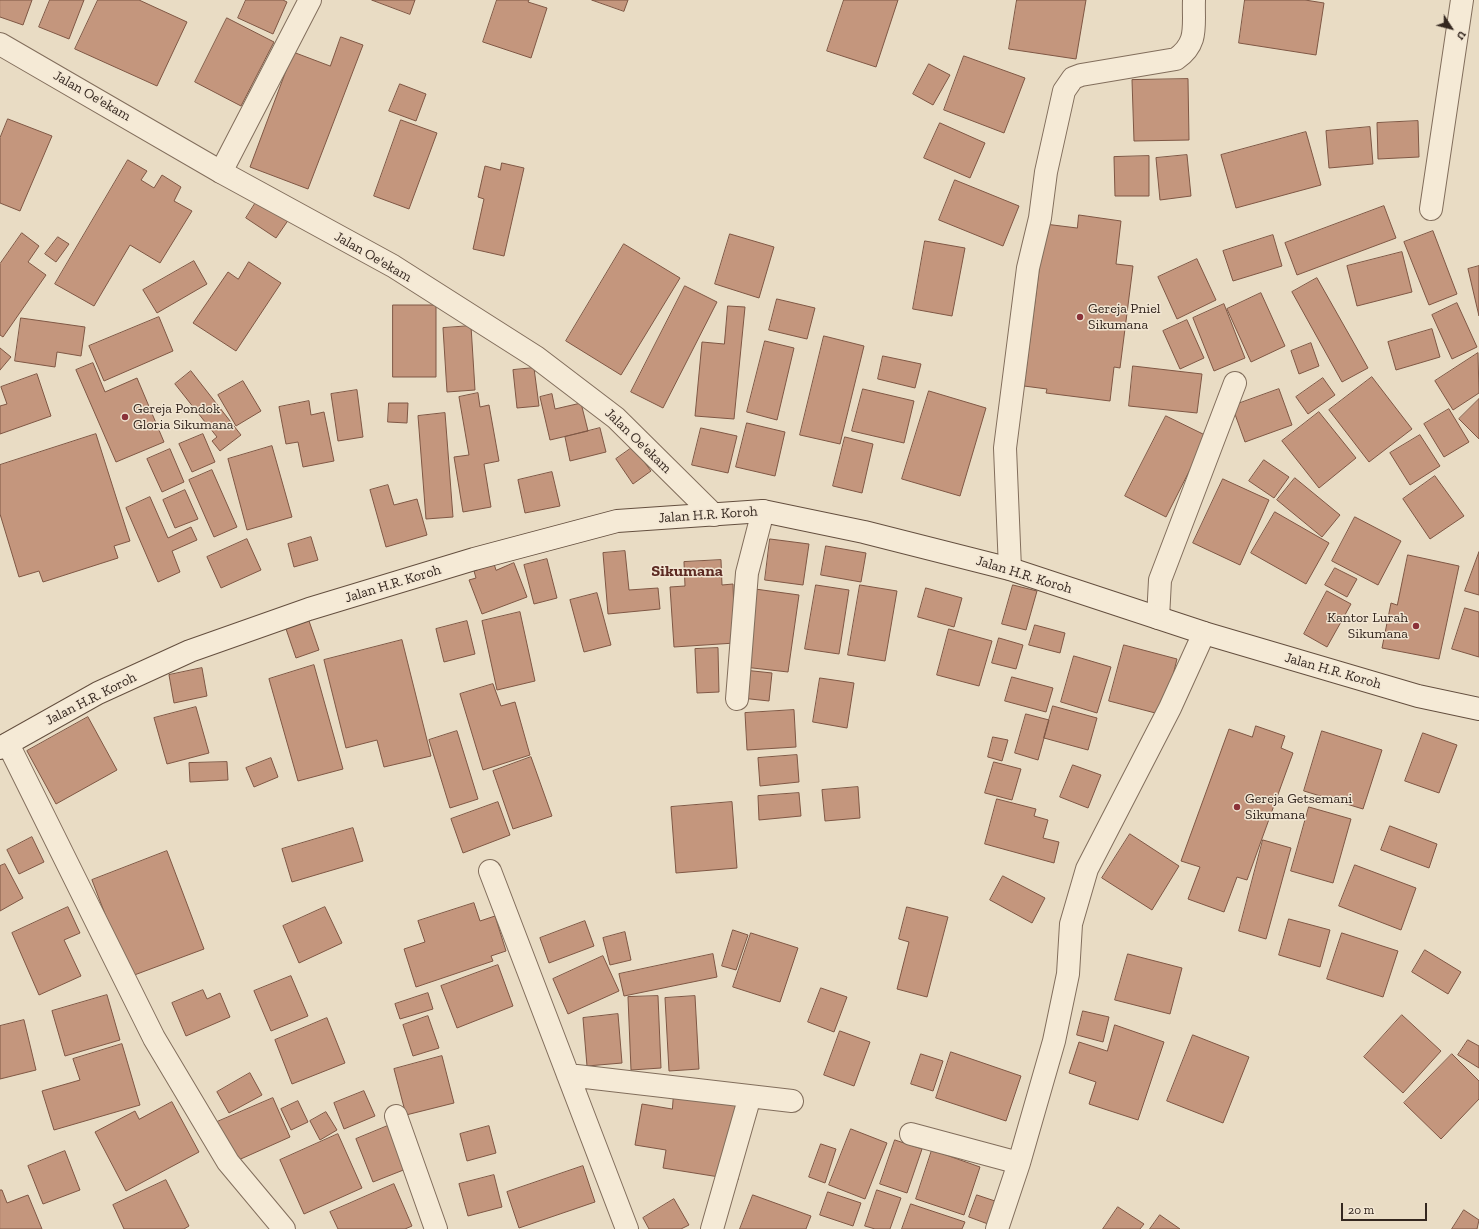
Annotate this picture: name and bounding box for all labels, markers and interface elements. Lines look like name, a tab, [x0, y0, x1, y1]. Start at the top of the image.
north arrow	[1431, 8, 1471, 48]
text: U	[1454, 28, 1469, 42]
street label: Jalan Oe'ekam	[50, 67, 134, 125]
street label: Jalan Oe'ekam	[331, 228, 415, 286]
place label: Gereja Pniel Sikumana	[1088, 301, 1160, 334]
marker: Gereja Pniel Sikumana	[1075, 312, 1085, 322]
place label: Gereja Pondok Gloria Sikumana	[133, 401, 233, 434]
street label: Jalan Oe'ekam	[601, 405, 675, 477]
marker: Gereja Pondok Gloria Sikumana	[120, 412, 130, 422]
street label: Jalan H.R. Koroh	[658, 503, 758, 527]
street label: Jalan H.R. Koroh	[974, 552, 1074, 598]
street label: Jalan H.R. Koroh	[343, 561, 443, 607]
district label: Sikumana	[651, 561, 723, 581]
place label: Kantor Lurah Sikumana	[1327, 610, 1408, 642]
marker: Kantor Lurah Sikumana	[1411, 621, 1421, 631]
street label: Jalan H.R. Koroh	[1283, 649, 1383, 693]
street label: Jalan H.R. Koroh	[43, 669, 139, 729]
place label: Gereja Getsemani Sikumana	[1245, 791, 1352, 824]
marker: Gereja Getsemani Sikumana	[1232, 802, 1242, 812]
scale bar	[1343, 1195, 1429, 1221]
text: 20 m	[1348, 1203, 1374, 1217]

